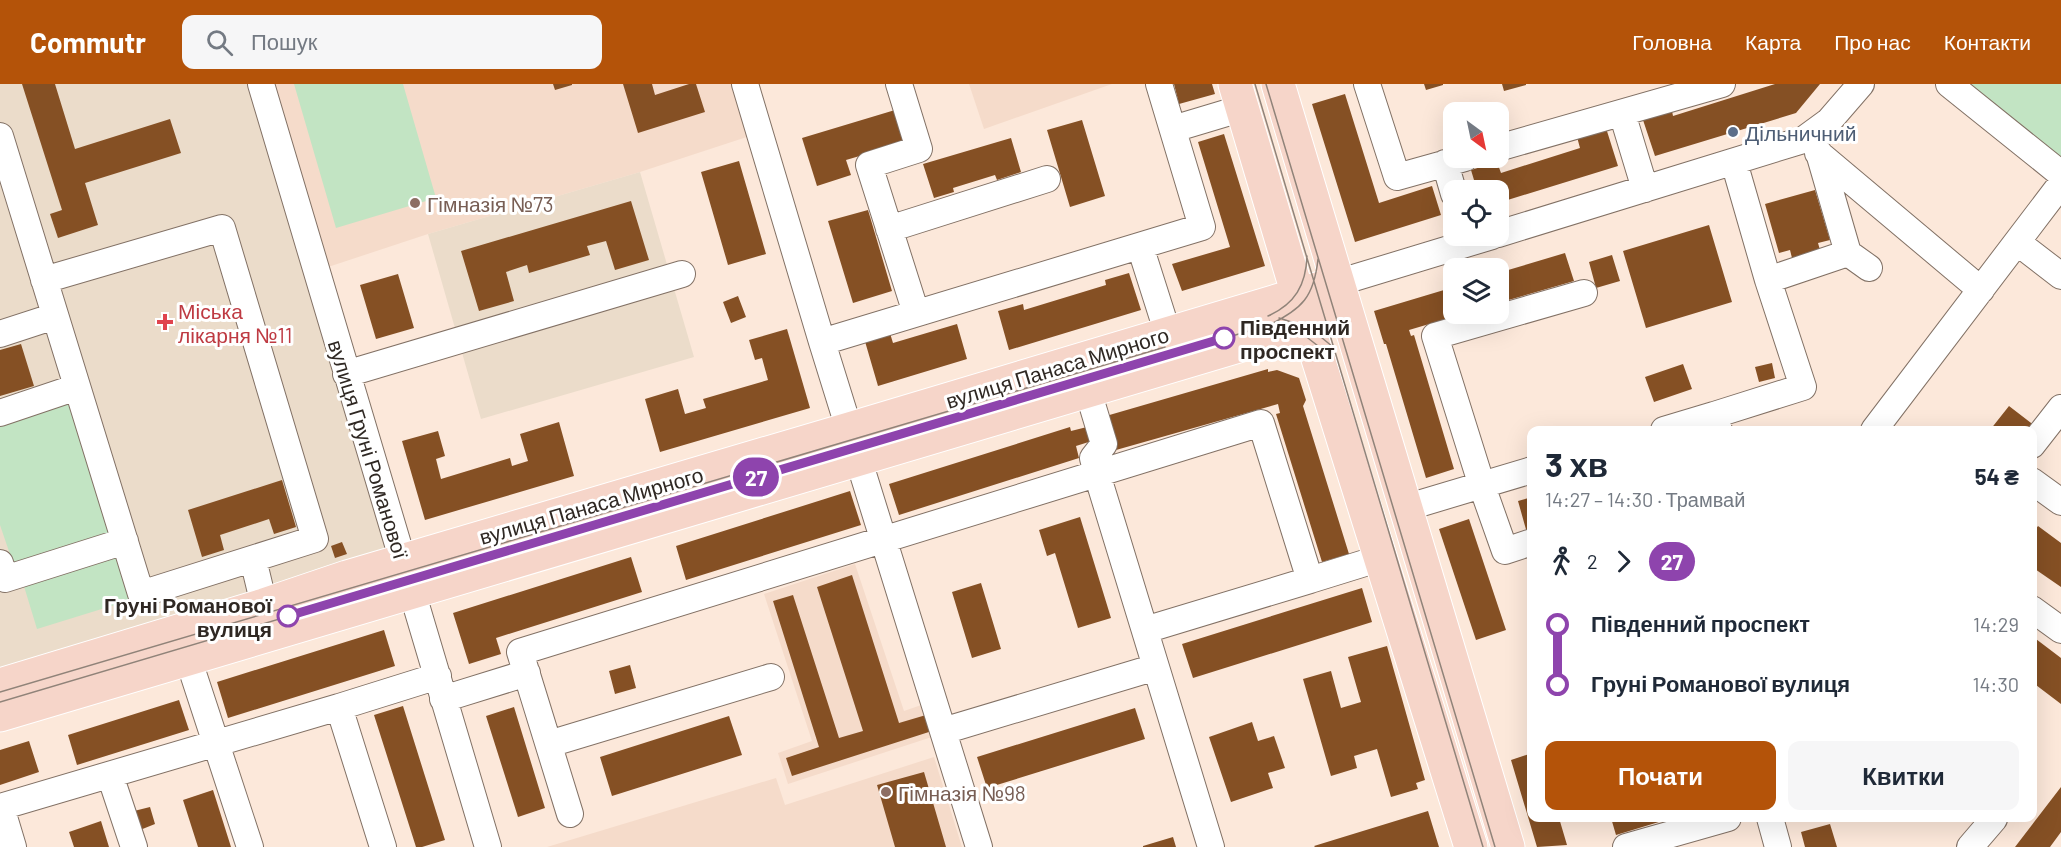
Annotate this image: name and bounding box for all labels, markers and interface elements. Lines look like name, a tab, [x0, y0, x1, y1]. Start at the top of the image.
search box	[182, 15, 602, 69]
text: Commutr	[30, 25, 146, 59]
icon: search	[203, 26, 236, 59]
text: Пошук	[251, 28, 317, 54]
text: Головна	[1632, 29, 1712, 54]
text: Карта	[1745, 29, 1801, 54]
text: Про нас	[1834, 29, 1911, 54]
text: Контакти	[1944, 29, 2031, 54]
north arrow	[1443, 102, 1509, 168]
map controls	[1443, 102, 1509, 324]
place label: Дільничний	[1745, 120, 1856, 145]
marker: Дільничний	[1726, 125, 1740, 139]
button: locate	[1443, 180, 1509, 246]
place label: Гімназія №73	[427, 191, 554, 216]
marker: Гімназія №73	[408, 196, 422, 210]
button: layers	[1443, 258, 1509, 324]
place label: Міська лікарня №11	[178, 298, 292, 347]
marker: Міська лікарня №11	[156, 313, 174, 331]
place label: Південний проспект	[1240, 314, 1350, 363]
street label: вулиця Панаса Мирного	[943, 321, 1171, 413]
marker: Південний проспект	[1213, 327, 1235, 349]
street label: вулиця Груні Романової	[324, 337, 414, 562]
text: 3 хв	[1545, 444, 1608, 484]
line badge: 27	[729, 458, 783, 496]
street label: вулиця Панаса Мирного	[476, 461, 706, 549]
text: 54 ₴	[1975, 463, 2019, 489]
text: 27	[745, 465, 767, 490]
text: 14:27 – 14:30 · Трамвай	[1545, 487, 1745, 511]
icon: walk	[1545, 545, 1578, 578]
icon: forward	[1607, 545, 1640, 578]
text: 2	[1587, 549, 1598, 573]
text: 27	[1661, 549, 1683, 574]
place label: Груні Романової вулиця	[104, 592, 273, 641]
marker: Груні Романової вулиця	[277, 605, 299, 627]
text: Південний проспект	[1591, 610, 1810, 636]
text: 14:29	[1973, 612, 2019, 636]
text: Груні Романової вулиця	[1591, 670, 1850, 696]
text: 14:30	[1973, 672, 2019, 696]
button: Почати	[1545, 741, 1776, 810]
button: Квитки	[1788, 741, 2019, 810]
place label: Гімназія №98	[898, 780, 1026, 805]
marker: Гімназія №98	[879, 785, 893, 799]

